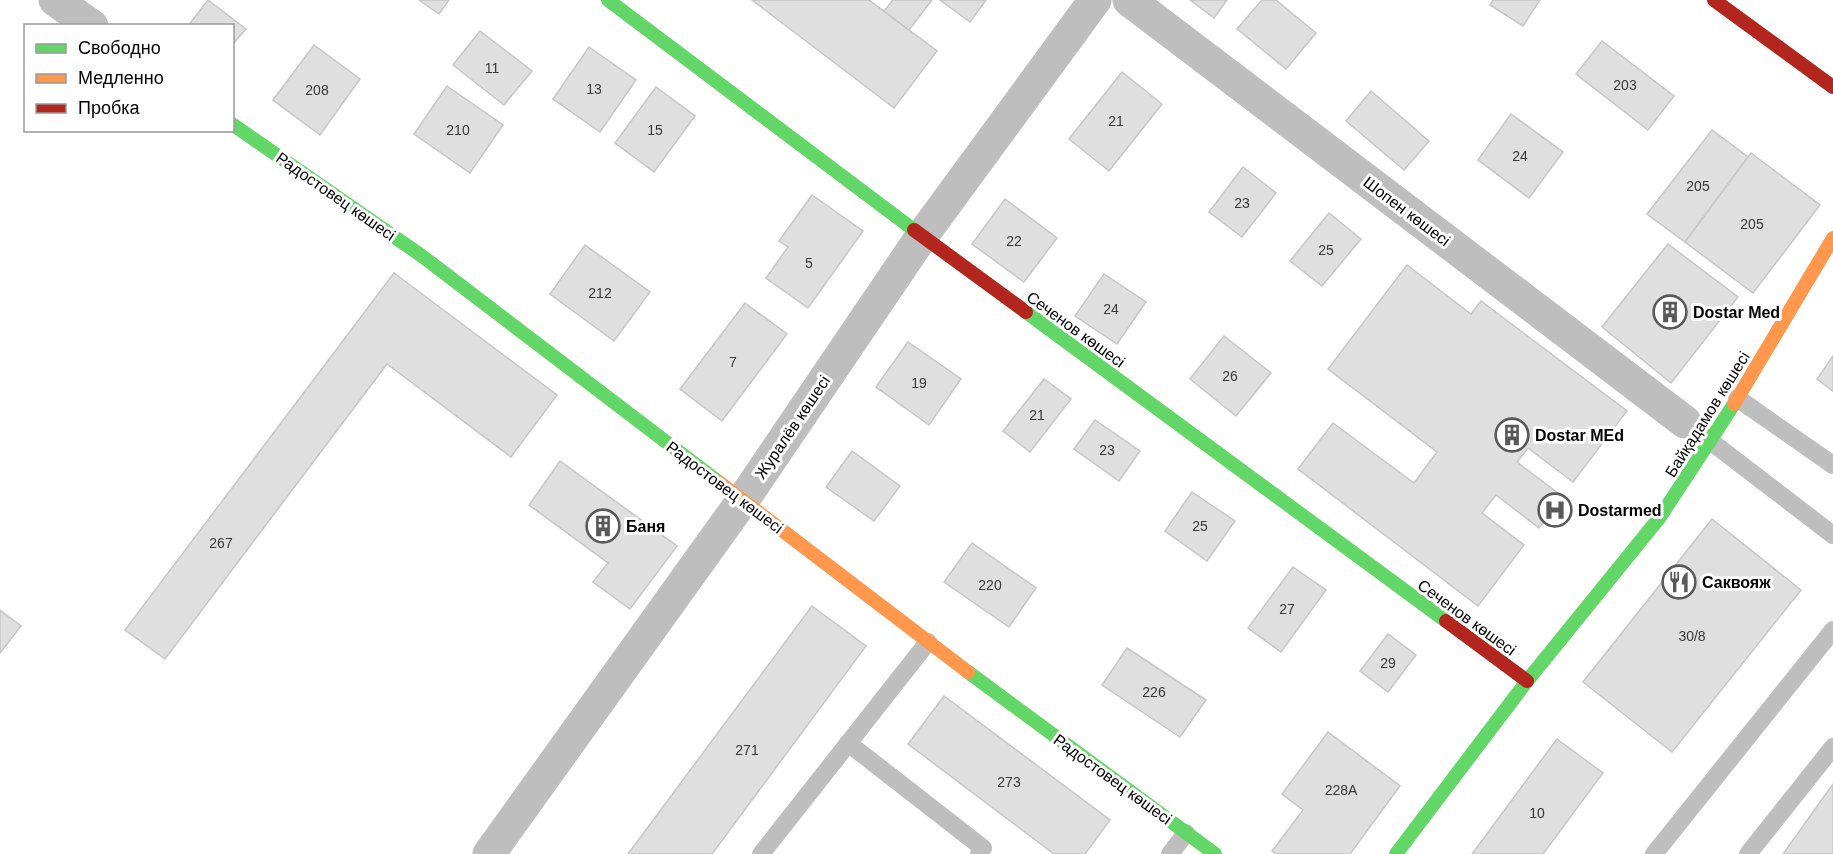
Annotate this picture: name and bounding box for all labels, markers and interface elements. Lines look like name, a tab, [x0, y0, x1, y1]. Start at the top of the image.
legend	[24, 24, 234, 132]
text: Свободно	[78, 38, 161, 58]
house number: 11	[485, 60, 499, 76]
text: Медленно	[78, 68, 164, 88]
house number: 203	[1613, 77, 1637, 93]
house number: 13	[586, 81, 602, 97]
house number: 208	[305, 82, 329, 98]
text: Пробка	[78, 98, 141, 118]
house number: 21	[1108, 113, 1124, 129]
house number: 210	[446, 122, 470, 138]
house number: 15	[647, 122, 663, 138]
house number: 24	[1512, 148, 1528, 164]
street label: Радостовец көшесі	[273, 149, 398, 244]
street label: Шопен көшесі	[1360, 173, 1453, 249]
house number: 205	[1686, 178, 1710, 194]
house number: 23	[1234, 195, 1250, 211]
house number: 205	[1740, 216, 1764, 232]
house number: 22	[1006, 233, 1022, 249]
house number: 25	[1318, 242, 1334, 258]
house number: 5	[805, 255, 813, 271]
house number: 212	[588, 285, 612, 301]
street label: Сеченов көшесі	[1023, 288, 1128, 371]
building icon: Dostar Med	[1652, 294, 1688, 330]
house number: 24	[1103, 301, 1119, 317]
place label: Dostar Med	[1693, 304, 1780, 321]
street label: Байқадамов көшесі	[1662, 348, 1753, 480]
house number: 7	[729, 354, 737, 370]
house number: 26	[1222, 368, 1238, 384]
street label: Журалёв көшесі	[752, 373, 833, 482]
house number: 19	[911, 375, 927, 391]
house number: 21	[1029, 407, 1045, 423]
building icon: Dostar MEd	[1494, 417, 1530, 453]
place label: Dostar MEd	[1535, 427, 1624, 444]
street label: Радостовец көшесі	[663, 438, 786, 537]
house number: 23	[1099, 442, 1115, 458]
hospital icon: Dostarmed	[1537, 492, 1573, 528]
place label: Dostarmed	[1578, 502, 1662, 519]
building icon: Баня	[585, 508, 621, 544]
place label: Баня	[626, 518, 665, 535]
house number: 25	[1192, 518, 1208, 534]
house number: 267	[209, 535, 233, 551]
restaurant icon: Саквояж	[1661, 564, 1697, 600]
place label: Саквояж	[1702, 574, 1771, 591]
street label: Сеченов көшесі	[1414, 576, 1519, 659]
house number: 220	[978, 577, 1002, 593]
house number: 27	[1279, 601, 1295, 617]
house number: 30/8	[1678, 628, 1706, 644]
house number: 29	[1380, 655, 1396, 671]
house number: 226	[1142, 684, 1166, 700]
street label: Радостовец көшесі	[1051, 731, 1175, 828]
house number: 271	[735, 742, 759, 758]
house number: 273	[997, 774, 1021, 790]
house number: 228А	[1325, 782, 1358, 798]
house number: 10	[1529, 805, 1545, 821]

